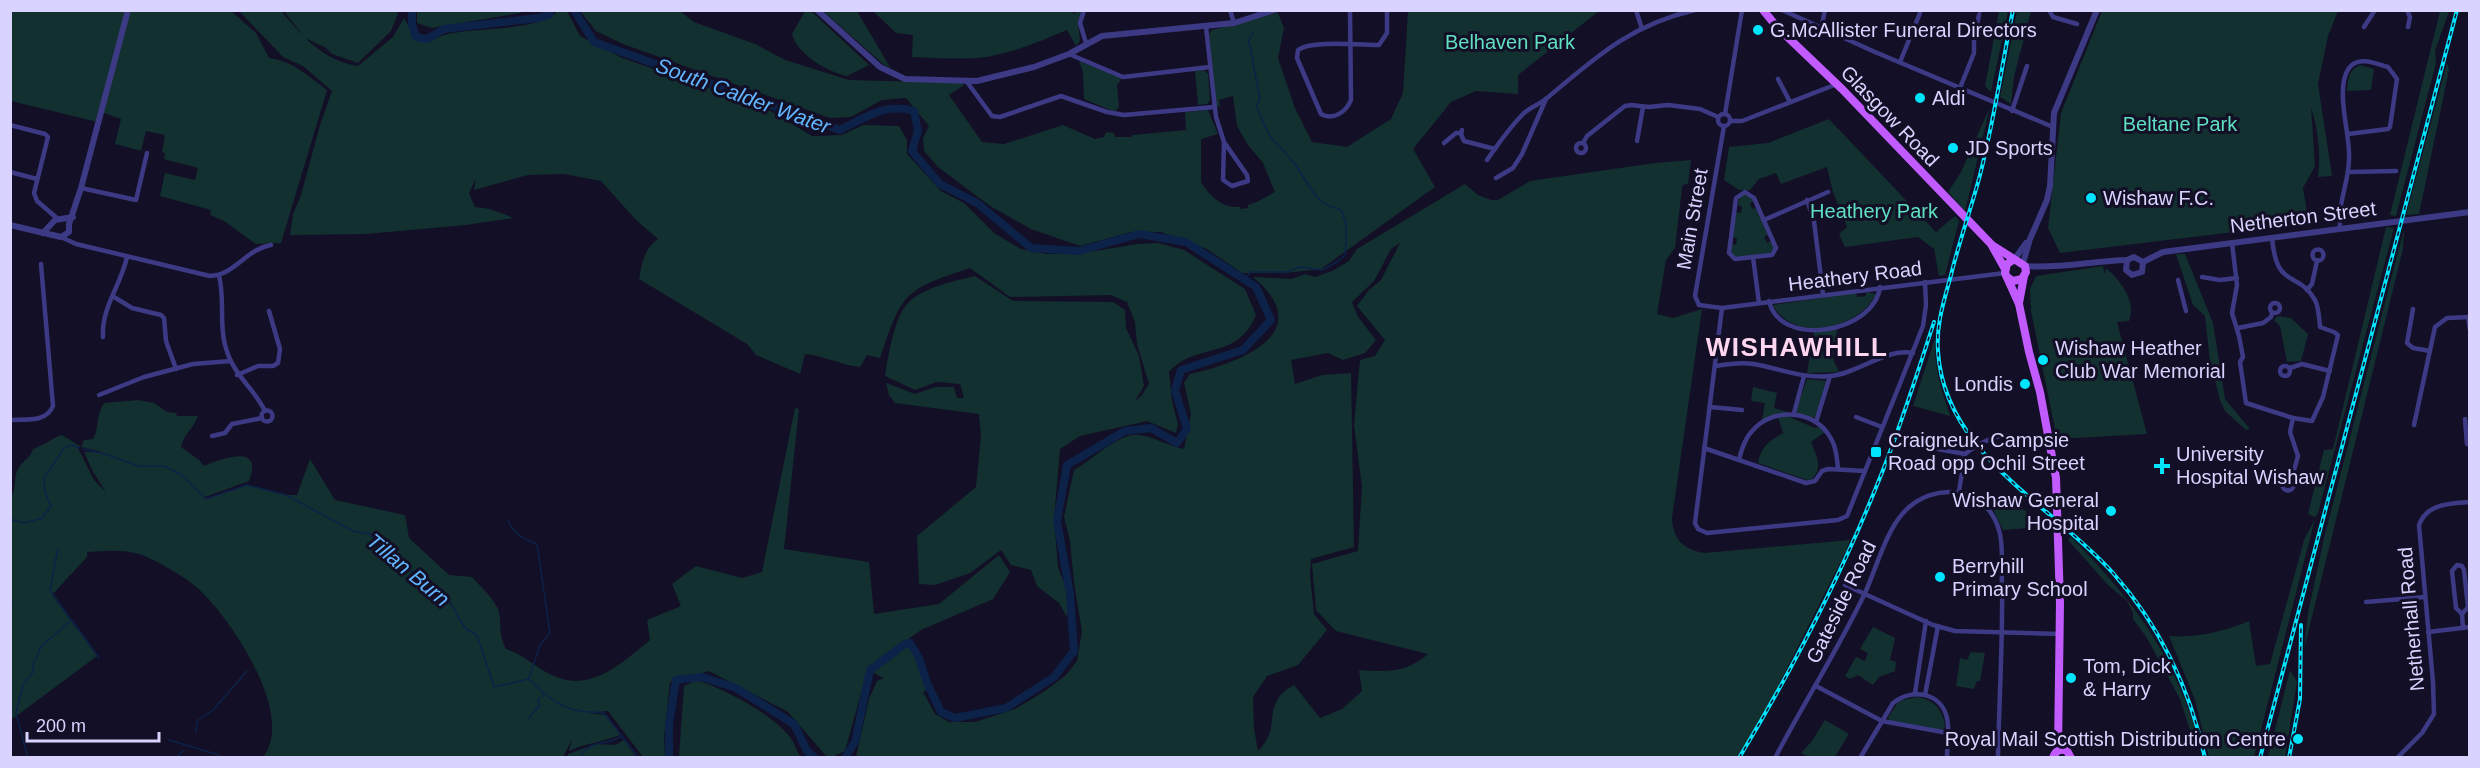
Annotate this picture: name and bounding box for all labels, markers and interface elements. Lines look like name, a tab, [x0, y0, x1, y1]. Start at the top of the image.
place label: G.McAllister Funeral Directors	[1770, 19, 2037, 41]
marker: G.McAllister Funeral Directors	[1751, 23, 1765, 37]
park label: Belhaven Park	[1445, 31, 1576, 53]
water label: South Calder Water	[653, 53, 835, 138]
street label: Glasgow Road	[1837, 61, 1943, 171]
place label: Aldi	[1932, 87, 1965, 109]
marker: Aldi	[1913, 91, 1927, 105]
park label: Beltane Park	[2123, 113, 2238, 135]
place label: JD Sports	[1965, 137, 2053, 159]
marker: JD Sports	[1946, 141, 1960, 155]
street label: Main Street	[1672, 166, 1712, 271]
place label: Wishaw F.C.	[2103, 187, 2214, 209]
marker: Wishaw F.C.	[2084, 191, 2098, 205]
street label: Netherton Street	[2229, 197, 2378, 237]
park label: Heathery Park	[1810, 200, 1939, 222]
street label: Heathery Road	[1787, 257, 1923, 295]
district label: WISHAWHILL	[1706, 332, 1888, 362]
place label: Wishaw Heather Club War Memorial	[2055, 337, 2225, 382]
marker: Wishaw Heather Club War Memorial	[2036, 353, 2050, 367]
place label: Londis	[1954, 373, 2013, 395]
marker: Londis	[2018, 377, 2032, 391]
place label: Craigneuk, Campsie Road opp Ochil Street	[1888, 429, 2085, 474]
place label: University Hospital Wishaw	[2176, 443, 2324, 488]
marker: Craigneuk, Campsie Road opp Ochil Street	[1869, 445, 1883, 459]
marker: University Hospital Wishaw	[2153, 457, 2171, 475]
place label: Wishaw General Hospital	[1952, 489, 2099, 534]
marker: Wishaw General Hospital	[2104, 504, 2118, 518]
water label: Tillan Burn	[363, 529, 454, 611]
street label: Gateside Road	[1802, 537, 1880, 667]
street label: Netherhall Road	[2394, 546, 2428, 692]
place label: Berryhill Primary School	[1952, 555, 2088, 600]
marker: Berryhill Primary School	[1933, 570, 1947, 584]
place label: Tom, Dick & Harry	[2083, 655, 2172, 700]
marker: Tom, Dick & Harry	[2064, 671, 2078, 685]
scale bar	[27, 705, 159, 743]
text: 200 m	[36, 716, 86, 736]
place label: Royal Mail Scottish Distribution Centre	[1945, 728, 2286, 750]
marker: Royal Mail Scottish Distribution Centre	[2291, 732, 2305, 746]

